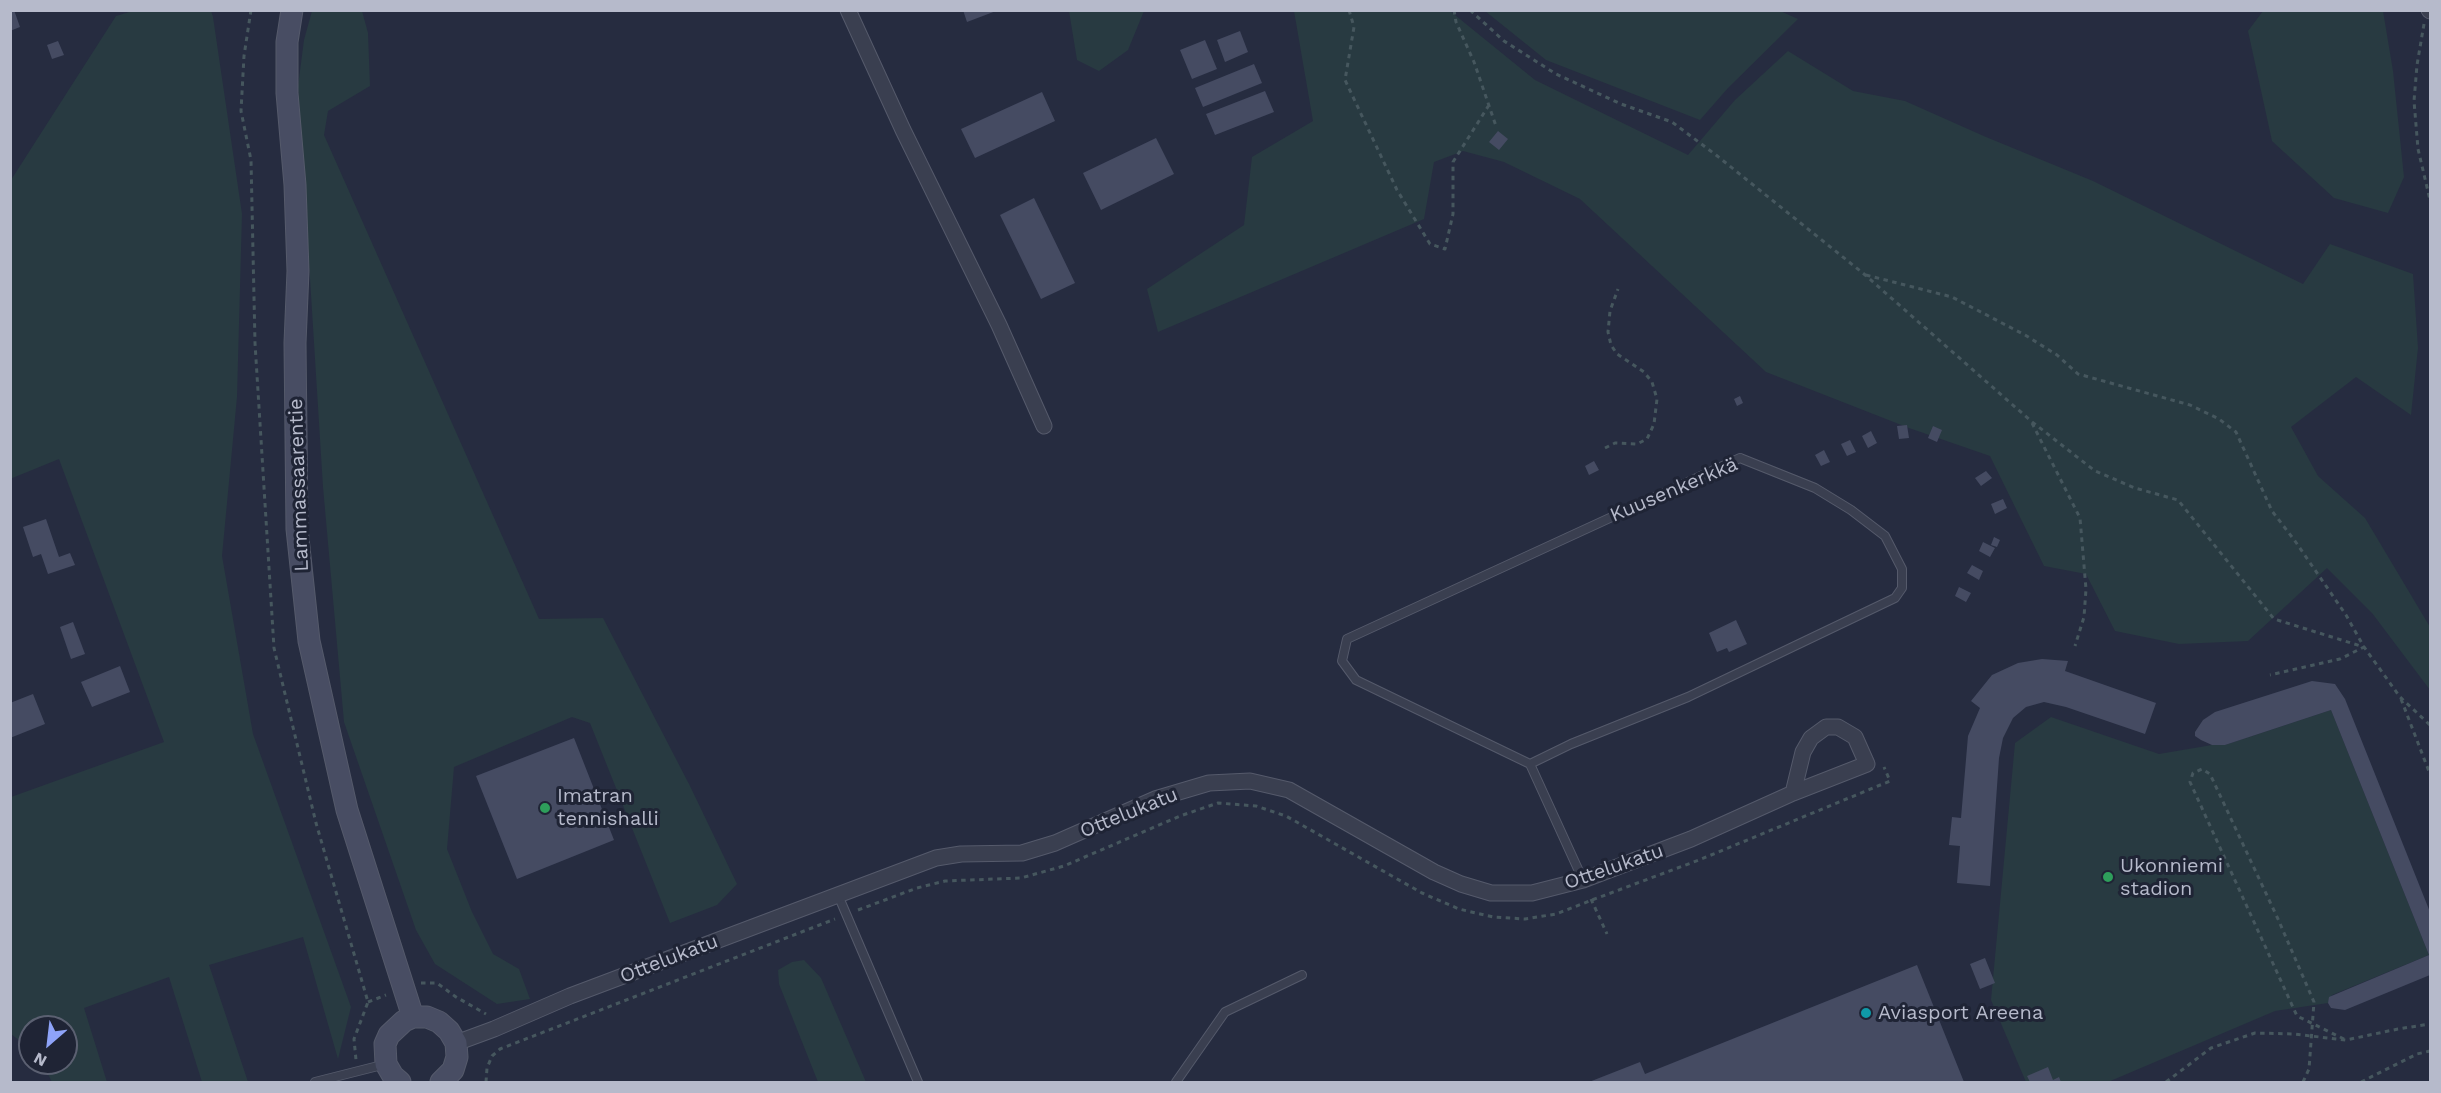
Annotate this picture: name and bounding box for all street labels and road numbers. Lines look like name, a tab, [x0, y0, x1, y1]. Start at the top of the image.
street label: Lammassaarentie	[284, 398, 314, 572]
street label: Kuusenkerkkä	[1607, 452, 1741, 528]
street label: Ottelukatu	[1077, 783, 1181, 843]
street label: Ottelukatu	[1561, 839, 1667, 895]
street label: Ottelukatu	[617, 929, 721, 989]

